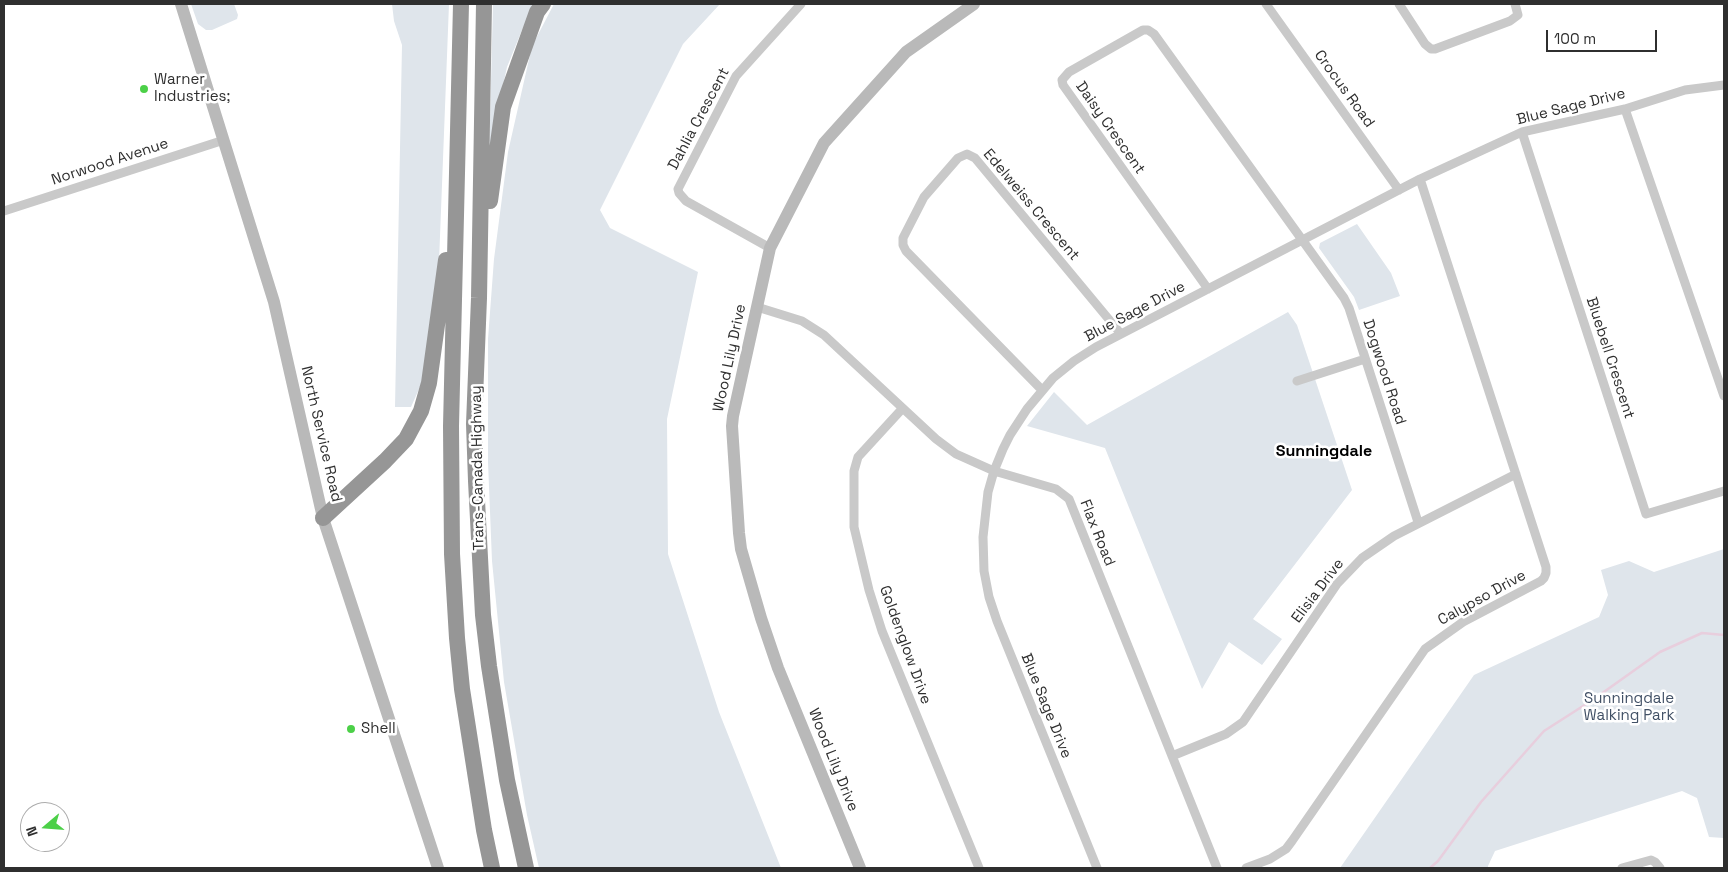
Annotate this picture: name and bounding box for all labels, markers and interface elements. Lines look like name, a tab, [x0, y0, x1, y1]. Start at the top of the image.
scale bar	[1548, 20, 1659, 52]
text: 100 m	[1554, 29, 1596, 48]
street label: Crocus Road	[1310, 47, 1378, 131]
street label: Dahlia Crescent	[664, 65, 734, 173]
place label: Warner Industries;	[154, 71, 230, 106]
street label: Daisy Crescent	[1071, 78, 1149, 178]
marker: Warner Industries;	[138, 83, 150, 95]
street label: Blue Sage Drive	[1515, 85, 1627, 129]
street label: Norwood Avenue	[49, 135, 171, 189]
street label: Edelweiss Crescent	[979, 145, 1083, 265]
street label: Blue Sage Drive	[1082, 278, 1188, 346]
street label: Bluebell Crescent	[1582, 295, 1638, 421]
street label: Wood Lily Drive	[710, 303, 750, 413]
street label: Dogwood Road	[1359, 317, 1409, 427]
street label: North Service Road	[297, 364, 345, 504]
street label: Trans-Canada Highway	[468, 385, 488, 551]
district label: Sunningdale	[1276, 442, 1372, 462]
street label: Flax Road	[1076, 497, 1118, 569]
street label: Elisia Drive	[1288, 555, 1348, 627]
street label: Calypso Drive	[1435, 566, 1529, 630]
street label: Goldenglow Drive	[875, 583, 935, 707]
street label: Blue Sage Drive	[1017, 651, 1075, 761]
park label: Sunningdale Walking Park	[1584, 690, 1674, 725]
street label: Wood Lily Drive	[804, 706, 862, 814]
place label: Shell	[361, 720, 396, 738]
marker: Shell	[345, 723, 357, 735]
north arrow	[20, 802, 70, 852]
text: N	[22, 824, 42, 839]

